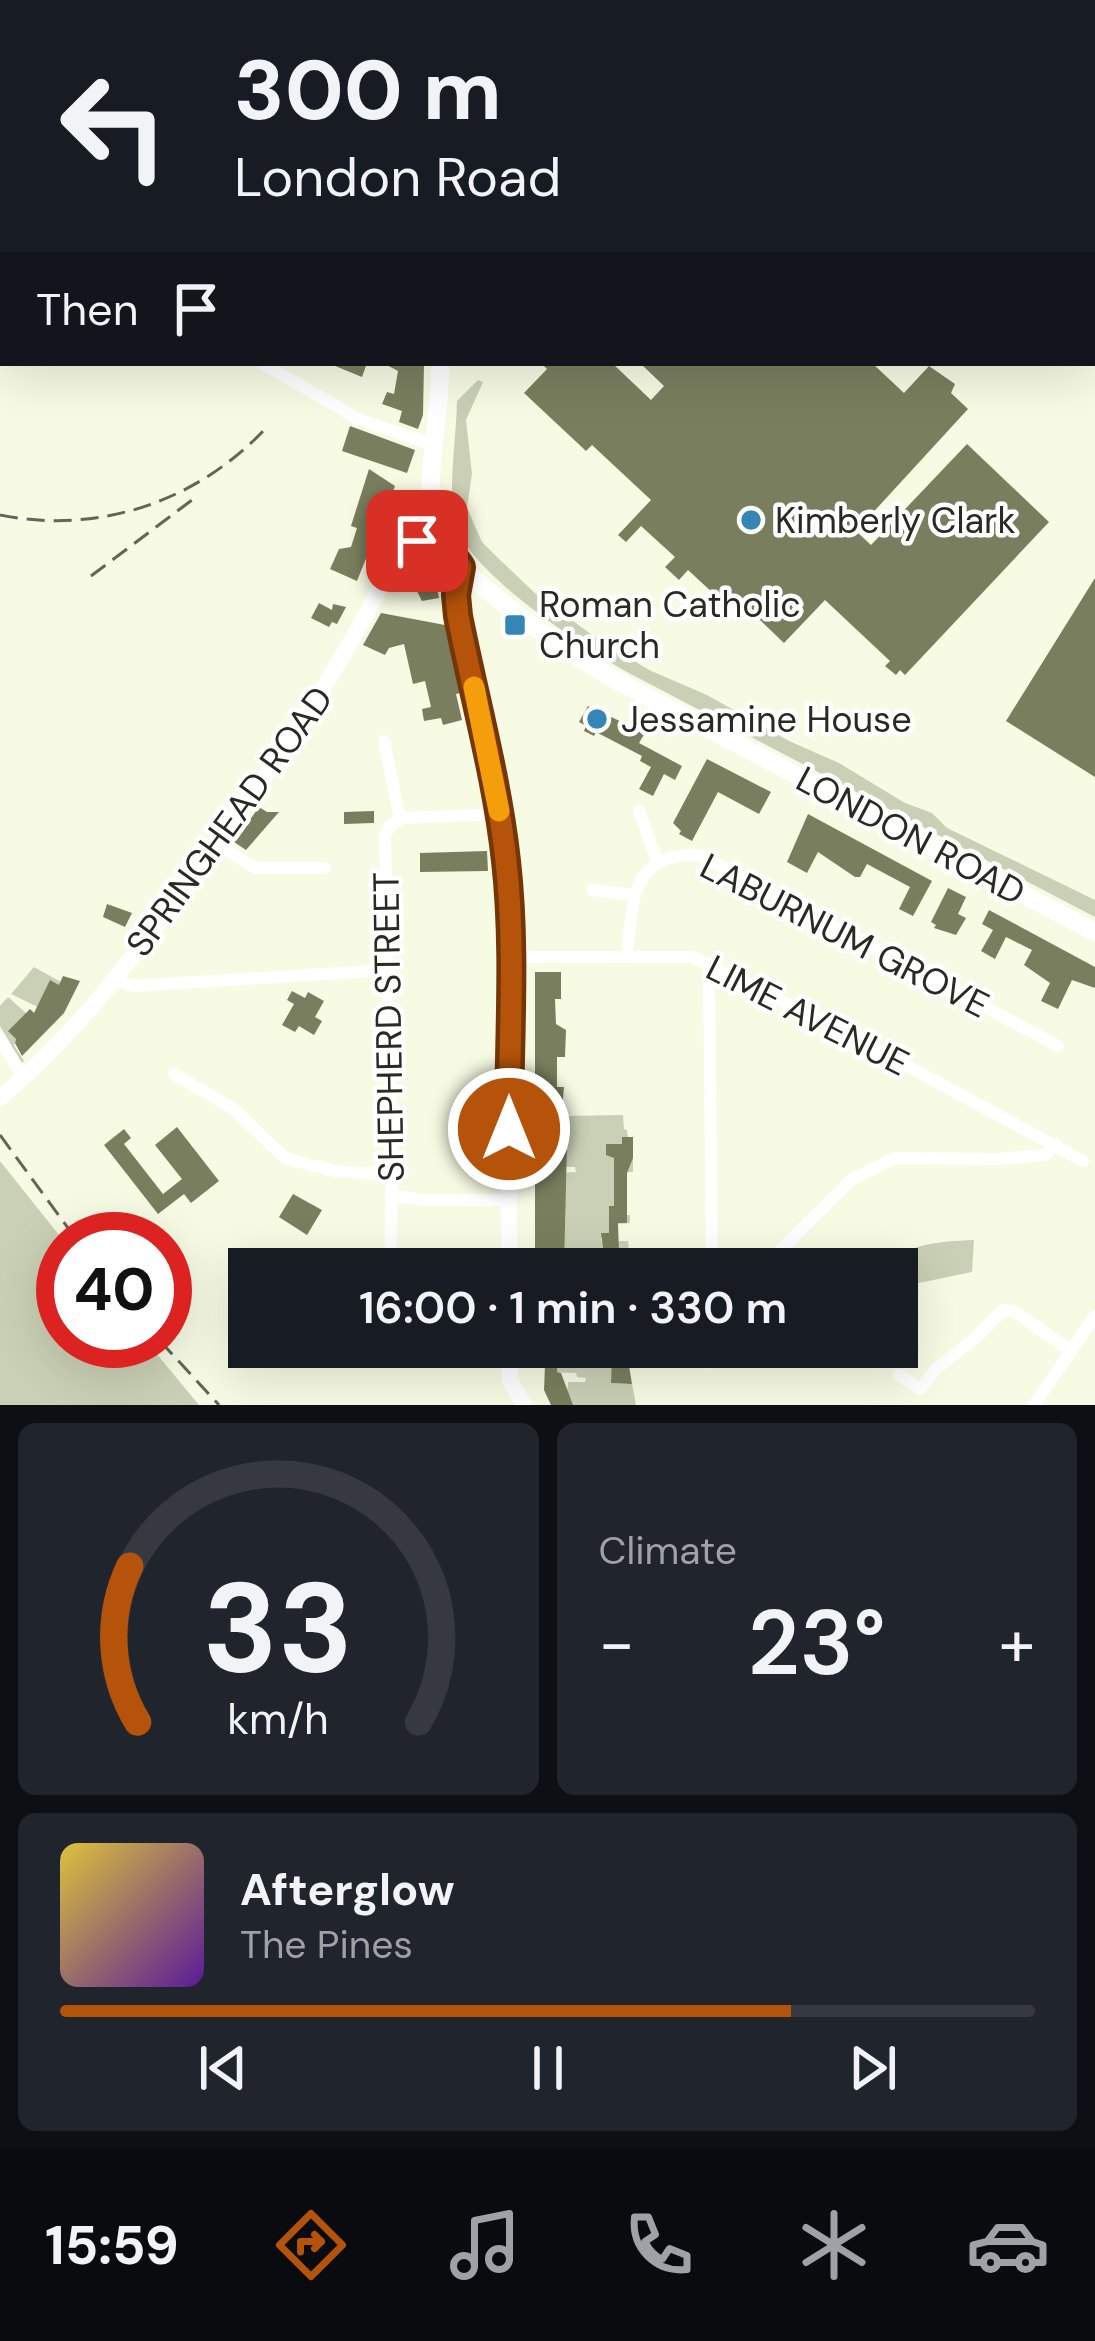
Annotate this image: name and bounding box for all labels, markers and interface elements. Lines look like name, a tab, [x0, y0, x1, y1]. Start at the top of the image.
text: 300 m	[234, 36, 502, 145]
icon: left	[36, 48, 192, 204]
text: London Road	[234, 142, 561, 213]
icon: arrive	[163, 276, 229, 342]
text: Then	[36, 280, 139, 339]
pin	[366, 490, 468, 592]
place label: Kimberly Clark	[775, 497, 1016, 544]
marker: Kimberly Clark	[738, 507, 764, 533]
icon: arrive	[384, 508, 450, 574]
place label: Roman Catholic Church	[539, 581, 801, 669]
marker: Roman Catholic Church	[502, 612, 528, 638]
street label: SPRINGHEAD ROAD	[115, 677, 343, 966]
place label: Jessamine House	[621, 696, 912, 743]
marker: Jessamine House	[584, 706, 610, 732]
street label: LONDON ROAD	[788, 755, 1033, 915]
street label: LABURNUM GROVE	[692, 842, 997, 1029]
street label: SHEPHERD STREET	[362, 872, 415, 1182]
street label: LIME AVENUE	[699, 944, 917, 1087]
position arrow	[446, 1066, 572, 1192]
speed limit sign: 40	[36, 1212, 192, 1368]
text: 16:00 · 1 min · 330 m	[359, 1278, 787, 1337]
text: Climate	[599, 1525, 737, 1576]
text: 33	[203, 1547, 354, 1710]
text: 23°	[748, 1585, 886, 1702]
text: −	[599, 1601, 635, 1686]
text: +	[999, 1601, 1035, 1686]
text: km/h	[228, 1691, 329, 1747]
text: Afterglow	[240, 1860, 455, 1919]
text: The Pines	[240, 1919, 413, 1970]
icon: previous	[190, 2035, 256, 2101]
icon: pause	[515, 2035, 581, 2101]
icon: next	[840, 2035, 906, 2101]
icon: directions	[269, 2203, 353, 2287]
icon: music	[443, 2203, 527, 2287]
icon: phone	[617, 2203, 701, 2287]
icon: climate	[792, 2203, 876, 2287]
icon: car	[966, 2203, 1050, 2287]
text: 15:59	[45, 2210, 179, 2281]

